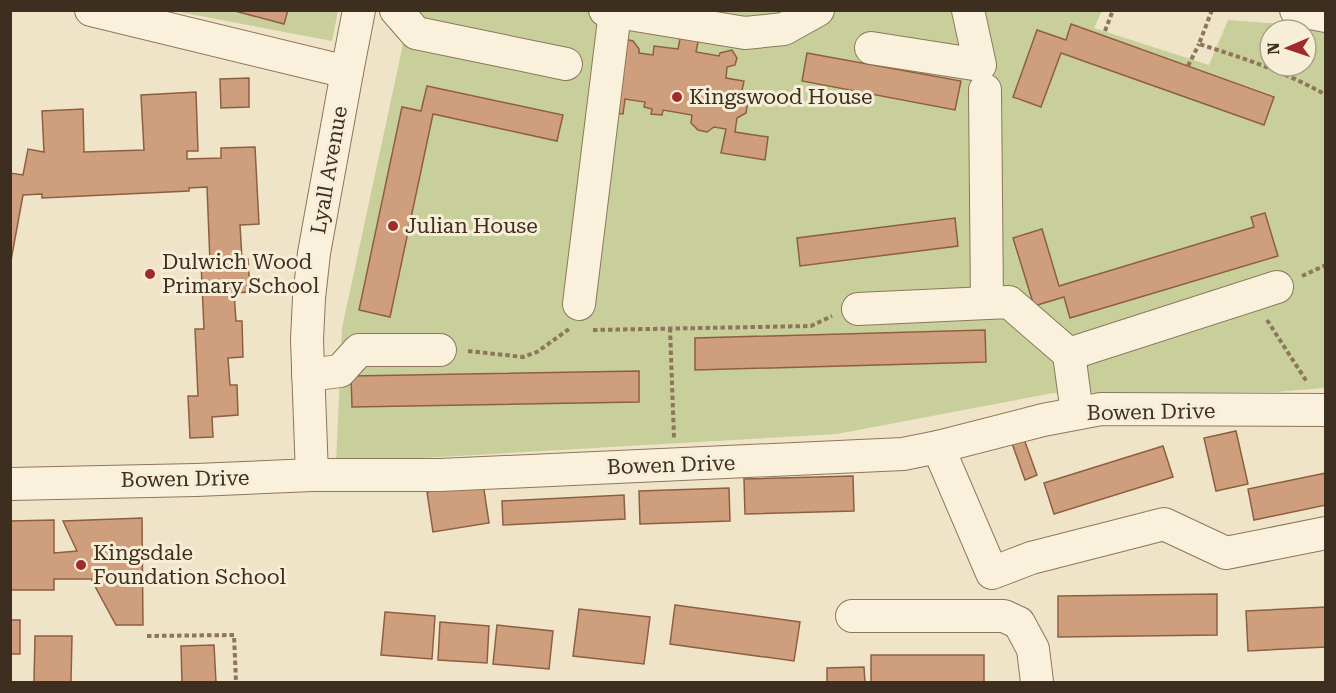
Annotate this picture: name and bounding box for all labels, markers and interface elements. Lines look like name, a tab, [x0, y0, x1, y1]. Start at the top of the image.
north arrow	[1258, 18, 1318, 78]
text: N	[1264, 42, 1283, 55]
place label: Kingswood House	[689, 85, 872, 109]
marker: Kingswood House	[670, 90, 684, 104]
street label: Lyall Avenue	[306, 104, 352, 236]
place label: Julian House	[405, 214, 538, 238]
marker: Julian House	[386, 219, 400, 233]
place label: Dulwich Wood Primary School	[162, 250, 320, 298]
marker: Dulwich Wood Primary School	[143, 267, 157, 281]
street label: Bowen Drive	[1086, 399, 1216, 425]
street label: Bowen Drive	[606, 451, 736, 479]
street label: Bowen Drive	[120, 466, 250, 492]
place label: Kingsdale Foundation School	[93, 541, 287, 589]
marker: Kingsdale Foundation School	[74, 558, 88, 572]

